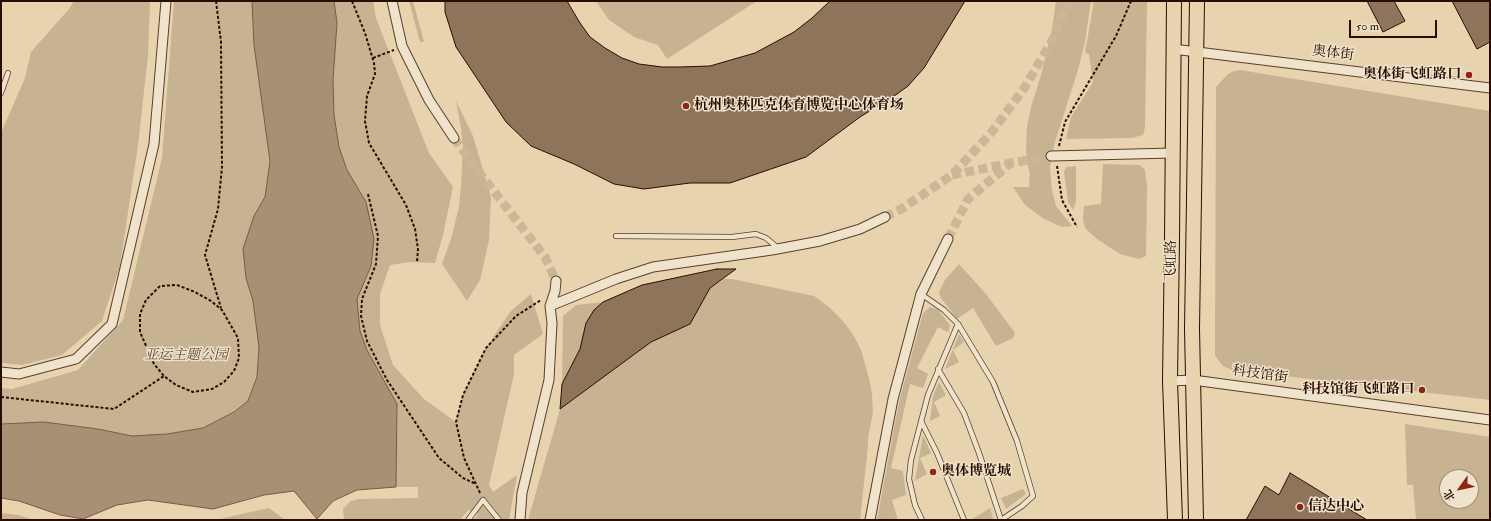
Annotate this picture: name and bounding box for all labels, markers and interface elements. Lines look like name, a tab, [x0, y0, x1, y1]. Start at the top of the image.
scale bar	[1351, 12, 1439, 38]
text: 50 m	[1356, 19, 1379, 34]
street label: 奥体街	[1311, 43, 1355, 65]
place label: 奥体街飞虹路口	[1363, 67, 1461, 83]
marker: 奥体街飞虹路口	[1464, 70, 1474, 80]
place label: 杭州奥林匹克体育博览中心体育场	[694, 98, 904, 114]
marker: 杭州奥林匹克体育博览中心体育场	[681, 101, 691, 111]
street label: 飞虹路	[1163, 240, 1181, 282]
park label: 亚运主题公园	[144, 348, 228, 364]
street label: 科技馆街	[1231, 363, 1289, 387]
place label: 科技馆街飞虹路口	[1302, 382, 1414, 398]
marker: 科技馆街飞虹路口	[1417, 385, 1427, 395]
place label: 奥体博览城	[941, 464, 1011, 480]
marker: 奥体博览城	[928, 467, 938, 477]
north arrow	[1439, 469, 1479, 509]
text: 北	[1441, 487, 1458, 503]
place label: 信达中心	[1308, 499, 1364, 515]
marker: 信达中心	[1295, 502, 1305, 512]

